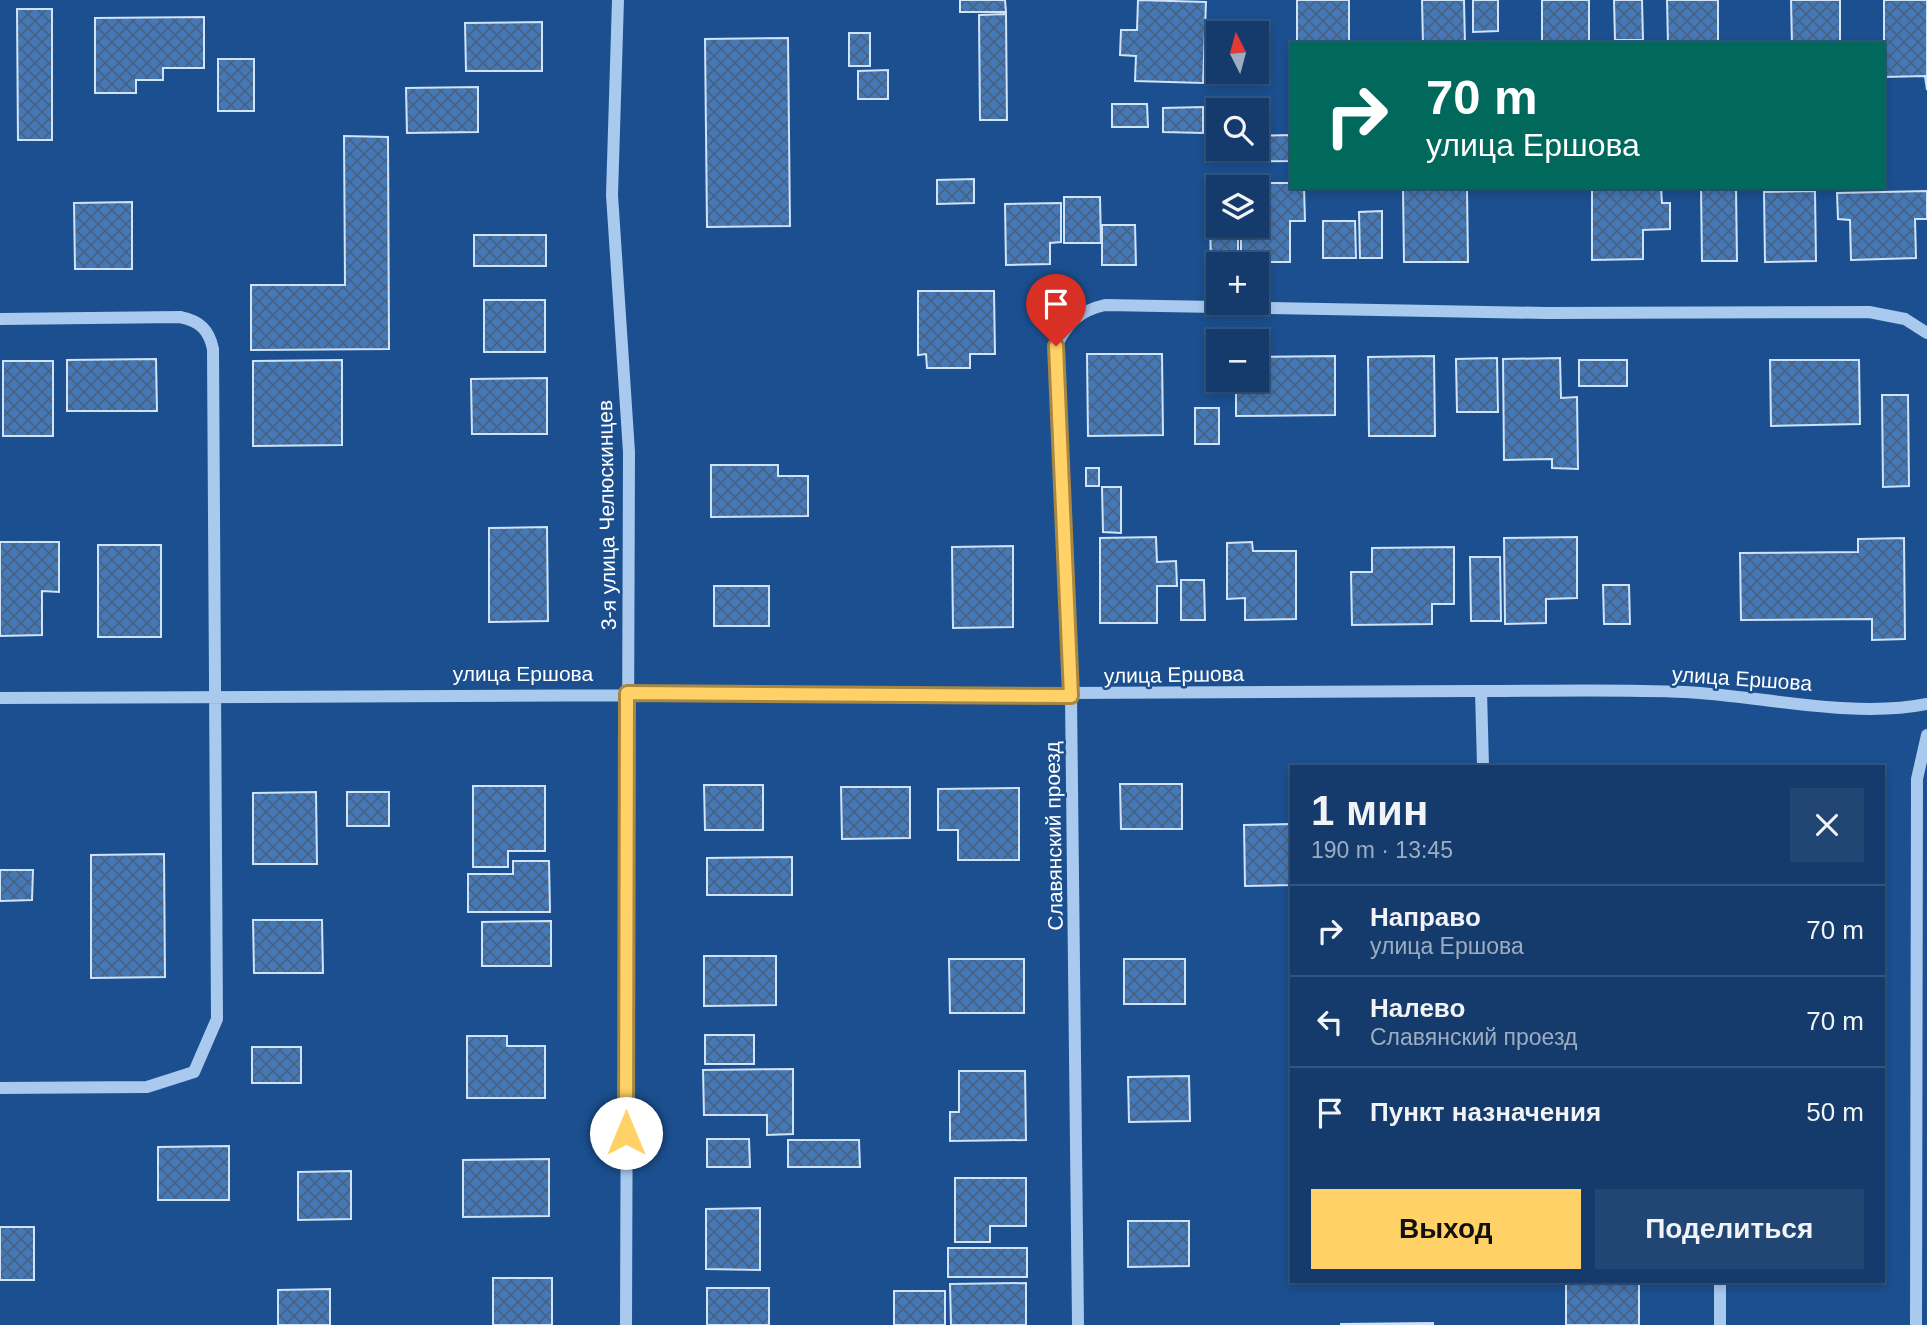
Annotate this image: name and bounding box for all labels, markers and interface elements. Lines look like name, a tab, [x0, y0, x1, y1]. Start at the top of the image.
north arrow	[1206, 21, 1269, 84]
map controls	[1206, 21, 1269, 392]
icon: right	[1311, 70, 1402, 161]
text: 70 m	[1426, 70, 1538, 124]
button: search	[1206, 98, 1269, 161]
text: улица Ершова	[1426, 127, 1640, 163]
button: layers	[1206, 175, 1269, 238]
button: +	[1206, 252, 1269, 315]
pin	[1026, 274, 1086, 346]
icon: arrive	[1037, 285, 1075, 323]
button: −	[1206, 329, 1269, 392]
street label: 3-я улица Челюскинцев	[593, 400, 620, 630]
street label: улица Ершова	[453, 662, 594, 685]
street label: улица Ершова	[1104, 662, 1245, 687]
street label: улица Ершова	[1671, 662, 1813, 695]
street label: Славянский проезд	[1040, 741, 1067, 931]
text: 1 мин	[1311, 787, 1428, 834]
button: close	[1790, 788, 1864, 862]
text: 190 m · 13:45	[1311, 837, 1453, 863]
text: Направо	[1370, 902, 1481, 932]
icon: right	[1311, 912, 1349, 950]
text: 70 m	[1806, 915, 1864, 945]
text: улица Ершова	[1370, 933, 1524, 959]
text: Налево	[1370, 993, 1465, 1023]
icon: left	[1311, 1003, 1349, 1041]
text: 70 m	[1806, 1006, 1864, 1036]
text: Славянский проезд	[1370, 1024, 1577, 1050]
icon: arrive	[1311, 1094, 1349, 1132]
position arrow	[589, 1096, 663, 1170]
text: Пункт назначения	[1370, 1097, 1601, 1127]
text: 50 m	[1806, 1097, 1864, 1127]
button: Выход	[1311, 1189, 1581, 1269]
button: Поделиться	[1595, 1189, 1864, 1269]

